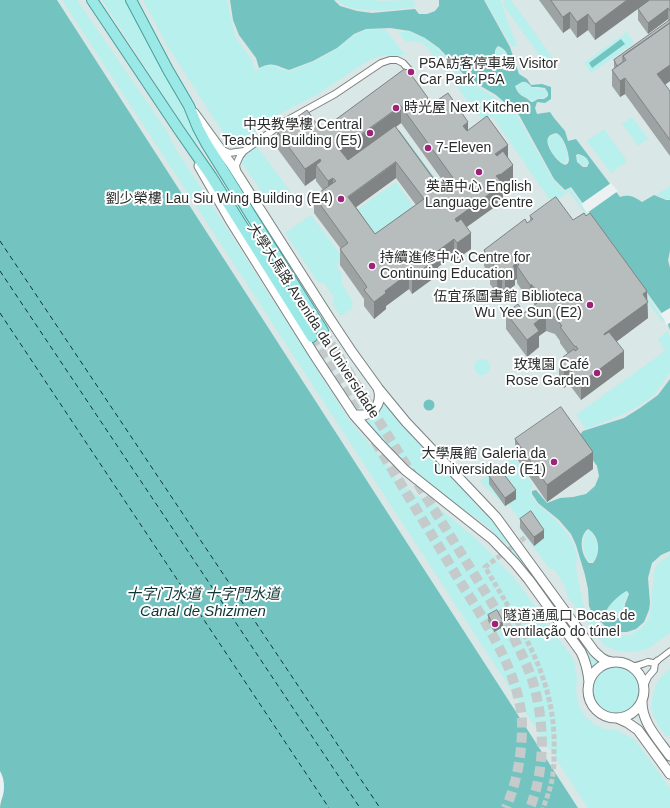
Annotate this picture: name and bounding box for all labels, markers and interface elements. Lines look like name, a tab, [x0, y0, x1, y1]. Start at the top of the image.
place label: P5A訪客停車場 Visitor Car Park P5A	[419, 56, 558, 88]
marker: P5A訪客停車場 Visitor Car Park P5A	[406, 67, 416, 77]
place label: 時光屋 Next Kitchen	[404, 100, 529, 116]
marker: 時光屋 Next Kitchen	[391, 103, 401, 113]
place label: 中央教學樓 Central Teaching Building (E5)	[222, 117, 362, 150]
marker: 中央教學樓 Central Teaching Building (E5)	[365, 128, 375, 138]
place label: 7-Eleven	[436, 140, 491, 156]
marker: 7-Eleven	[423, 143, 433, 153]
marker: 英語中心 English Language Centre	[474, 167, 484, 177]
place label: 英語中心 English Language Centre	[425, 179, 533, 212]
place label: 劉少榮樓 Lau Siu Wing Building (E4)	[106, 191, 333, 207]
marker: 劉少榮樓 Lau Siu Wing Building (E4)	[336, 194, 346, 204]
street label: 大學大馬路 Avenida da Universidade	[244, 220, 382, 422]
place label: 持續進修中心 Centre for Continuing Education	[380, 250, 530, 282]
marker: 持續進修中心 Centre for Continuing Education	[367, 261, 377, 271]
place label: 伍宜孫圖書館 Biblioteca Wu Yee Sun (E2)	[433, 289, 582, 322]
marker: 伍宜孫圖書館 Biblioteca Wu Yee Sun (E2)	[585, 300, 595, 310]
place label: 玫瑰園 Café Rose Garden	[506, 357, 589, 390]
marker: 玫瑰園 Café Rose Garden	[592, 368, 602, 378]
place label: 大學展館 Galeria da Universidade (E1)	[422, 446, 546, 478]
marker: 大學展館 Galeria da Universidade (E1)	[549, 457, 559, 467]
water label: 十字门水道 十字門水道 Canal de Shizimen	[126, 586, 280, 621]
place label: 隧道通風口 Bocas de ventilação do túnel	[503, 608, 635, 640]
marker: 隧道通風口 Bocas de ventilação do túnel	[490, 619, 500, 629]

